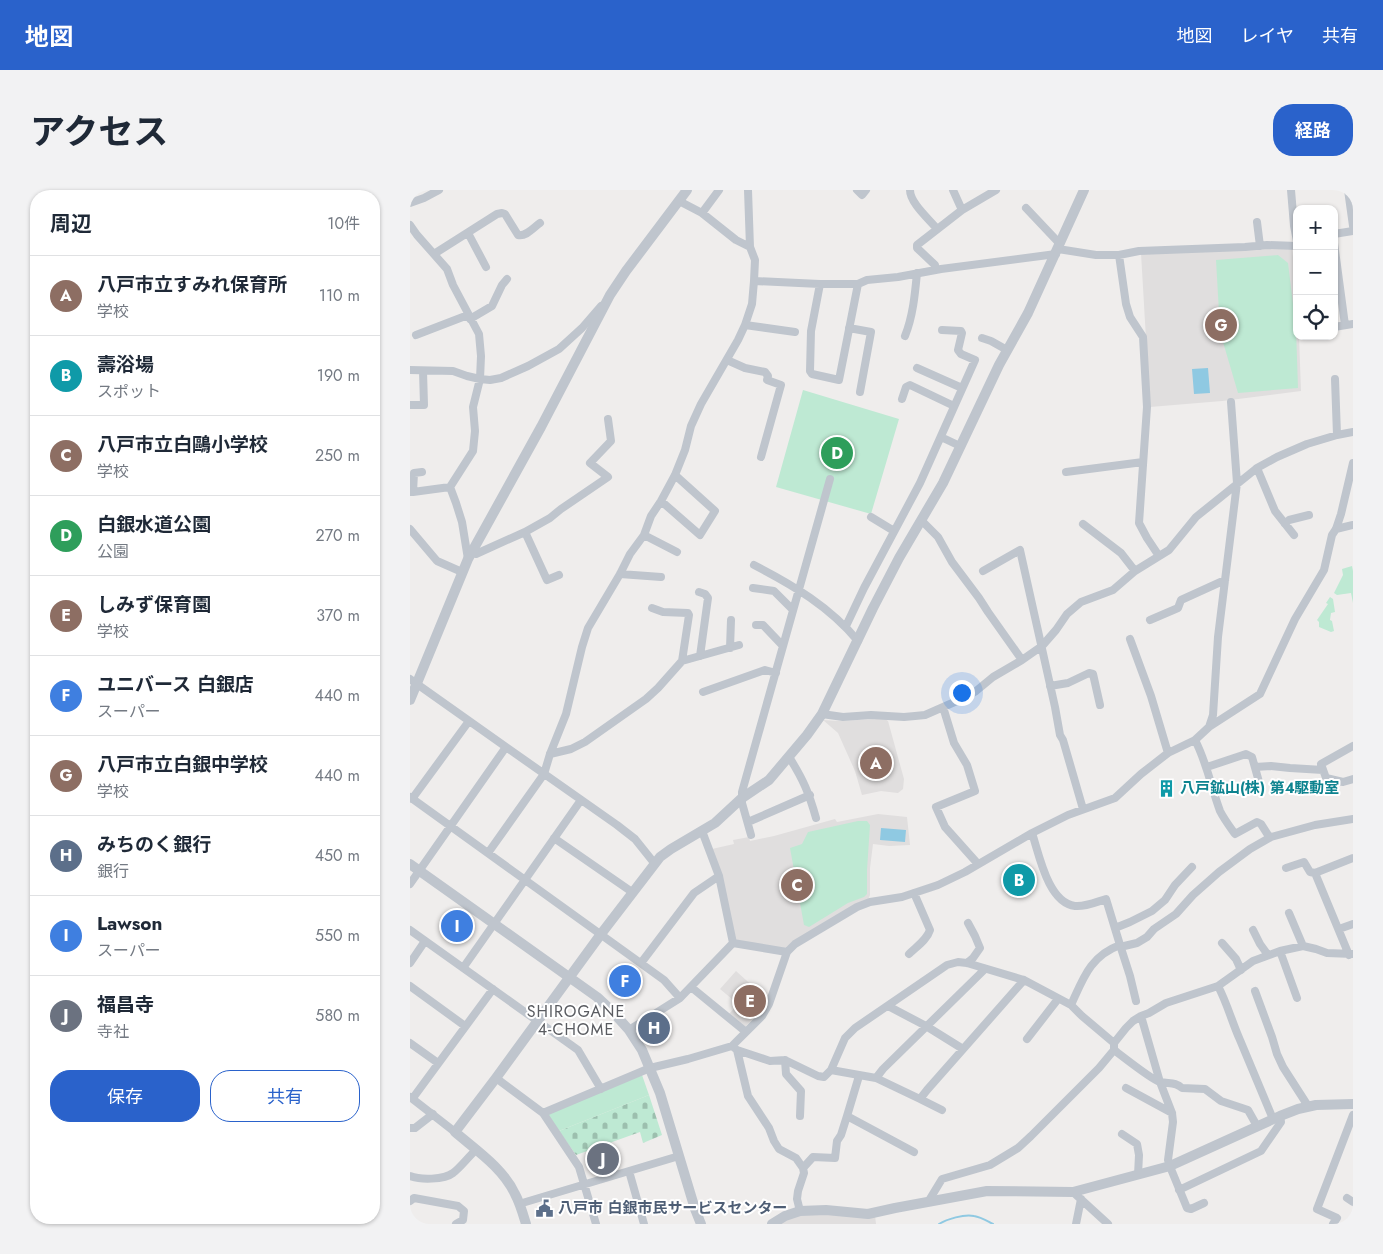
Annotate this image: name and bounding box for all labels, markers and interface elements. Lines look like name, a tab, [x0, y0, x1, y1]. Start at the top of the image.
text: 地図	[25, 19, 73, 54]
text: 地図	[1177, 23, 1213, 49]
text: レイヤ	[1241, 23, 1294, 49]
text: 共有	[1322, 23, 1358, 49]
button: 経路	[1273, 104, 1353, 156]
text: アクセス	[30, 107, 168, 157]
map controls	[1293, 205, 1338, 340]
button: +	[1293, 205, 1338, 250]
text: 周辺	[50, 209, 92, 239]
text: 10件	[327, 212, 360, 235]
button: −	[1293, 250, 1338, 295]
text: 八戸市立すみれ保育所	[97, 271, 287, 298]
text: A	[60, 284, 72, 307]
text: 110 m	[319, 284, 360, 307]
button: locate	[1293, 295, 1338, 340]
text: 学校	[97, 300, 129, 323]
pin: G	[1205, 306, 1237, 344]
text: 壽浴場	[97, 351, 154, 378]
text: B	[61, 364, 71, 387]
text: 190 m	[317, 364, 360, 387]
text: スポット	[97, 380, 161, 403]
text: 八戸市立白鷗小学校	[97, 431, 268, 458]
pin: D	[821, 434, 853, 472]
text: C	[60, 444, 72, 467]
text: 250 m	[315, 444, 360, 467]
text: 学校	[97, 460, 129, 483]
text: 白銀水道公園	[97, 511, 211, 538]
text: D	[60, 524, 72, 547]
text: 270 m	[316, 524, 360, 547]
text: 公園	[97, 540, 129, 563]
text: しみず保育園	[97, 591, 211, 618]
text: E	[61, 604, 71, 627]
text: 370 m	[316, 604, 360, 627]
text: 学校	[97, 620, 129, 643]
text: ユニバース 白銀店	[97, 671, 254, 698]
your location	[949, 680, 975, 706]
text: F	[62, 684, 70, 707]
text: 440 m	[314, 684, 360, 707]
text: スーパー	[97, 700, 161, 723]
pin: A	[860, 744, 892, 782]
text: 八戸市立白銀中学校	[97, 751, 268, 778]
text: G	[59, 764, 73, 787]
text: 440 m	[314, 764, 360, 787]
place label: 八戸鉱山(株) 第４駆動室	[1180, 777, 1339, 799]
building icon: 八戸鉱山(株) 第４駆動室	[1156, 778, 1176, 798]
text: 学校	[97, 780, 129, 803]
text: みちのく銀行	[97, 831, 211, 858]
text: H	[60, 844, 72, 867]
text: 450 m	[315, 844, 360, 867]
text: 銀行	[97, 860, 129, 883]
pin: B	[1003, 861, 1035, 899]
pin: C	[781, 866, 813, 904]
pin: I	[441, 907, 473, 945]
text: Lawson	[97, 910, 162, 937]
text: I	[63, 924, 69, 947]
text: 550 m	[315, 924, 360, 947]
text: スーパー	[97, 939, 161, 962]
pin: F	[609, 962, 641, 1000]
pin: E	[734, 982, 766, 1020]
text: 福昌寺	[97, 991, 154, 1018]
district label: SHIROGANE 4-CHOME	[527, 1000, 625, 1041]
text: J	[63, 1004, 69, 1027]
text: 580 m	[315, 1004, 360, 1027]
pin: H	[638, 1009, 670, 1047]
text: 寺社	[97, 1020, 129, 1043]
button: 保存	[50, 1070, 200, 1122]
button: 共有	[210, 1070, 360, 1122]
pin: J	[587, 1140, 619, 1178]
place label: 八戸市 白銀市民サービスセンター	[558, 1197, 788, 1219]
public building icon: 八戸市 白銀市民サービスセンター	[534, 1198, 554, 1218]

